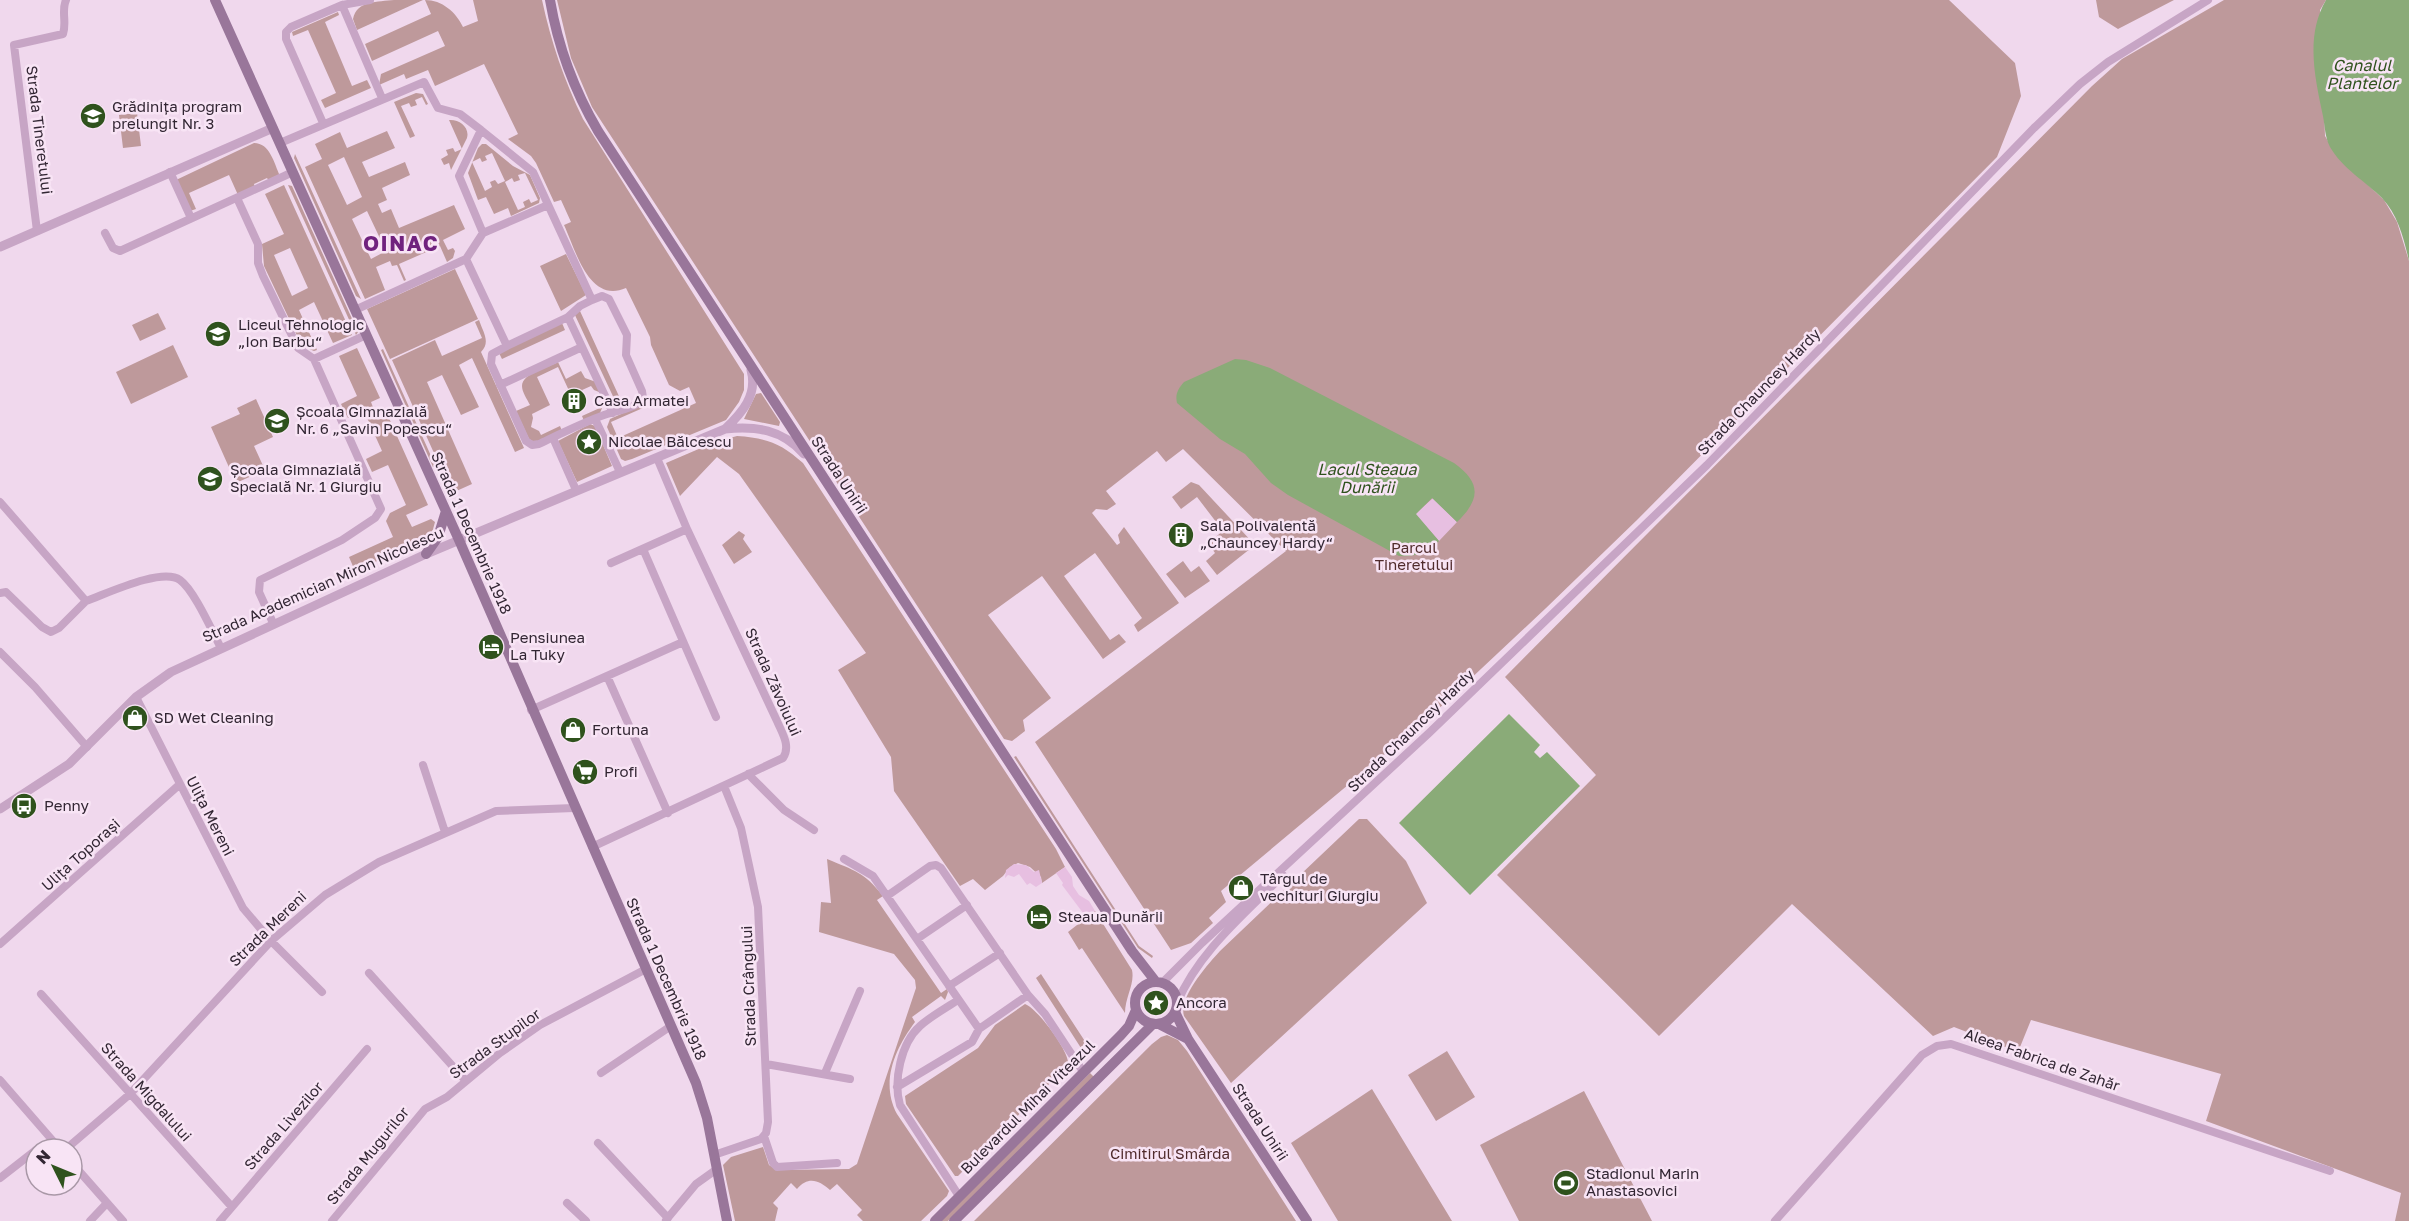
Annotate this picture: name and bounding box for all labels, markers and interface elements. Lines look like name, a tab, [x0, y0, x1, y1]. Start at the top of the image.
water label: Canalul Plantelor	[2327, 55, 2400, 93]
street label: Strada Tineretului	[23, 64, 57, 195]
place label: Grădinița program prelungit Nr. 3	[112, 97, 242, 132]
school or university icon: Grădinița program prelungit Nr. 3	[78, 101, 108, 131]
district label: OINAC	[363, 230, 439, 256]
place label: Liceul Tehnologic „Ion Barbu“	[238, 315, 364, 350]
school or university icon: Liceul Tehnologic „Ion Barbu“	[203, 319, 233, 349]
street label: Strada Chauncey Hardy	[1693, 324, 1824, 458]
building icon: Casa Armatei	[559, 386, 589, 416]
place label: Casa Armatei	[594, 391, 689, 409]
place label: Școala Gimnazială Nr. 6 „Savin Popescu“	[296, 402, 452, 437]
school or university icon: Școala Gimnazială Nr. 6 „Savin Popescu“	[262, 406, 292, 436]
place icon: Nicolae Bălcescu	[574, 427, 604, 457]
place label: Nicolae Bălcescu	[608, 432, 732, 450]
street label: Strada Unirii	[808, 432, 872, 517]
street label: Strada 1 Decembrie 1918	[428, 449, 516, 616]
water label: Lacul Steaua Dunării	[1317, 459, 1418, 497]
place label: Școala Gimnazială Specială Nr. 1 Giurgiu	[230, 460, 382, 495]
school or university icon: Școala Gimnazială Specială Nr. 1 Giurgiu	[195, 464, 225, 494]
place label: Sala Polivalentă „Chauncey Hardy“	[1200, 516, 1333, 551]
building icon: Sala Polivalentă „Chauncey Hardy“	[1166, 520, 1196, 550]
street label: Strada Academician Miron Nicolescu	[199, 523, 446, 646]
park label: Parcul Tineretului	[1375, 538, 1453, 573]
street label: Strada Zăvoiului	[742, 625, 806, 738]
place label: Pensiunea La Tuky	[510, 628, 585, 663]
hotel icon: Pensiunea La Tuky	[476, 632, 506, 662]
street label: Strada Chauncey Hardy	[1343, 665, 1478, 795]
shop icon: SD Wet Cleaning	[120, 703, 150, 733]
place label: SD Wet Cleaning	[154, 708, 274, 726]
shop icon: Fortuna	[558, 715, 588, 745]
place label: Fortuna	[592, 720, 649, 738]
supermarket icon: Profi	[570, 757, 600, 787]
place label: Profi	[604, 762, 638, 780]
street label: Ulița Mereni	[183, 773, 239, 859]
bus stop icon: Penny	[9, 791, 39, 821]
place label: Penny	[44, 796, 90, 814]
street label: Ulița Toporași	[37, 814, 123, 894]
place label: Târgul de vechituri Giurgiu	[1260, 869, 1379, 904]
shop icon: Târgul de vechituri Giurgiu	[1226, 873, 1256, 903]
street label: Strada Mereni	[225, 887, 310, 970]
street label: Strada 1 Decembrie 1918	[623, 895, 711, 1062]
hotel icon: Steaua Dunării	[1024, 902, 1054, 932]
place label: Steaua Dunării	[1058, 907, 1163, 925]
street label: Strada Crângului	[737, 925, 759, 1047]
place icon: Ancora	[1141, 988, 1171, 1018]
place label: Ancora	[1176, 993, 1227, 1011]
street label: Strada Stupilor	[445, 1004, 544, 1082]
street label: Aleea Fabrica de Zahăr	[1962, 1024, 2123, 1094]
street label: Bulevardul Mihai Viteazul	[956, 1035, 1098, 1177]
street label: Strada Migdalului	[98, 1038, 196, 1144]
street label: Strada Livezilor	[240, 1077, 327, 1173]
street label: Strada Unirii	[1229, 1079, 1293, 1164]
street label: Strada Mugurilor	[322, 1103, 412, 1208]
north arrow	[24, 1137, 84, 1197]
park label: Cimitirul Smârda	[1110, 1144, 1230, 1162]
text: N	[32, 1145, 54, 1168]
place label: Stadionul Marin Anastasovici	[1586, 1164, 1699, 1199]
sports icon: Stadionul Marin Anastasovici	[1551, 1168, 1581, 1198]

